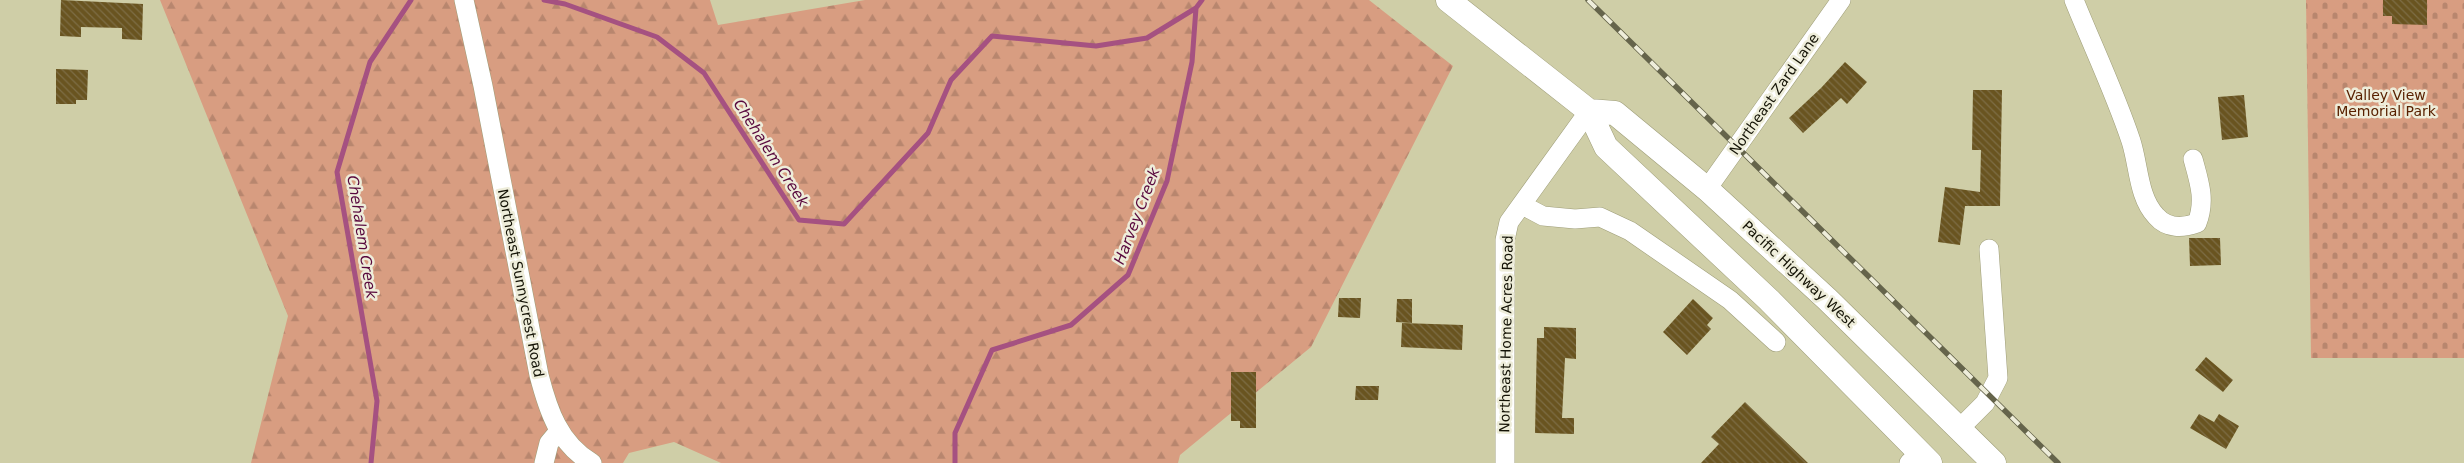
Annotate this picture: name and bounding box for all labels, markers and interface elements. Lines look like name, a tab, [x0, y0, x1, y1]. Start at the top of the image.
street label: Northeast Zard Lane	[1726, 30, 1822, 158]
park label: Valley View Memorial Park	[2336, 87, 2437, 119]
water label: Chehalem Creek	[730, 96, 813, 211]
water label: Harvey Creek	[1110, 164, 1164, 267]
water label: Chehalem Creek	[343, 174, 381, 301]
street label: Northeast Sunnycrest Road	[495, 187, 547, 379]
street label: Pacific Highway West	[1739, 218, 1859, 331]
street label: Northeast Home Acres Road	[1496, 235, 1516, 433]

